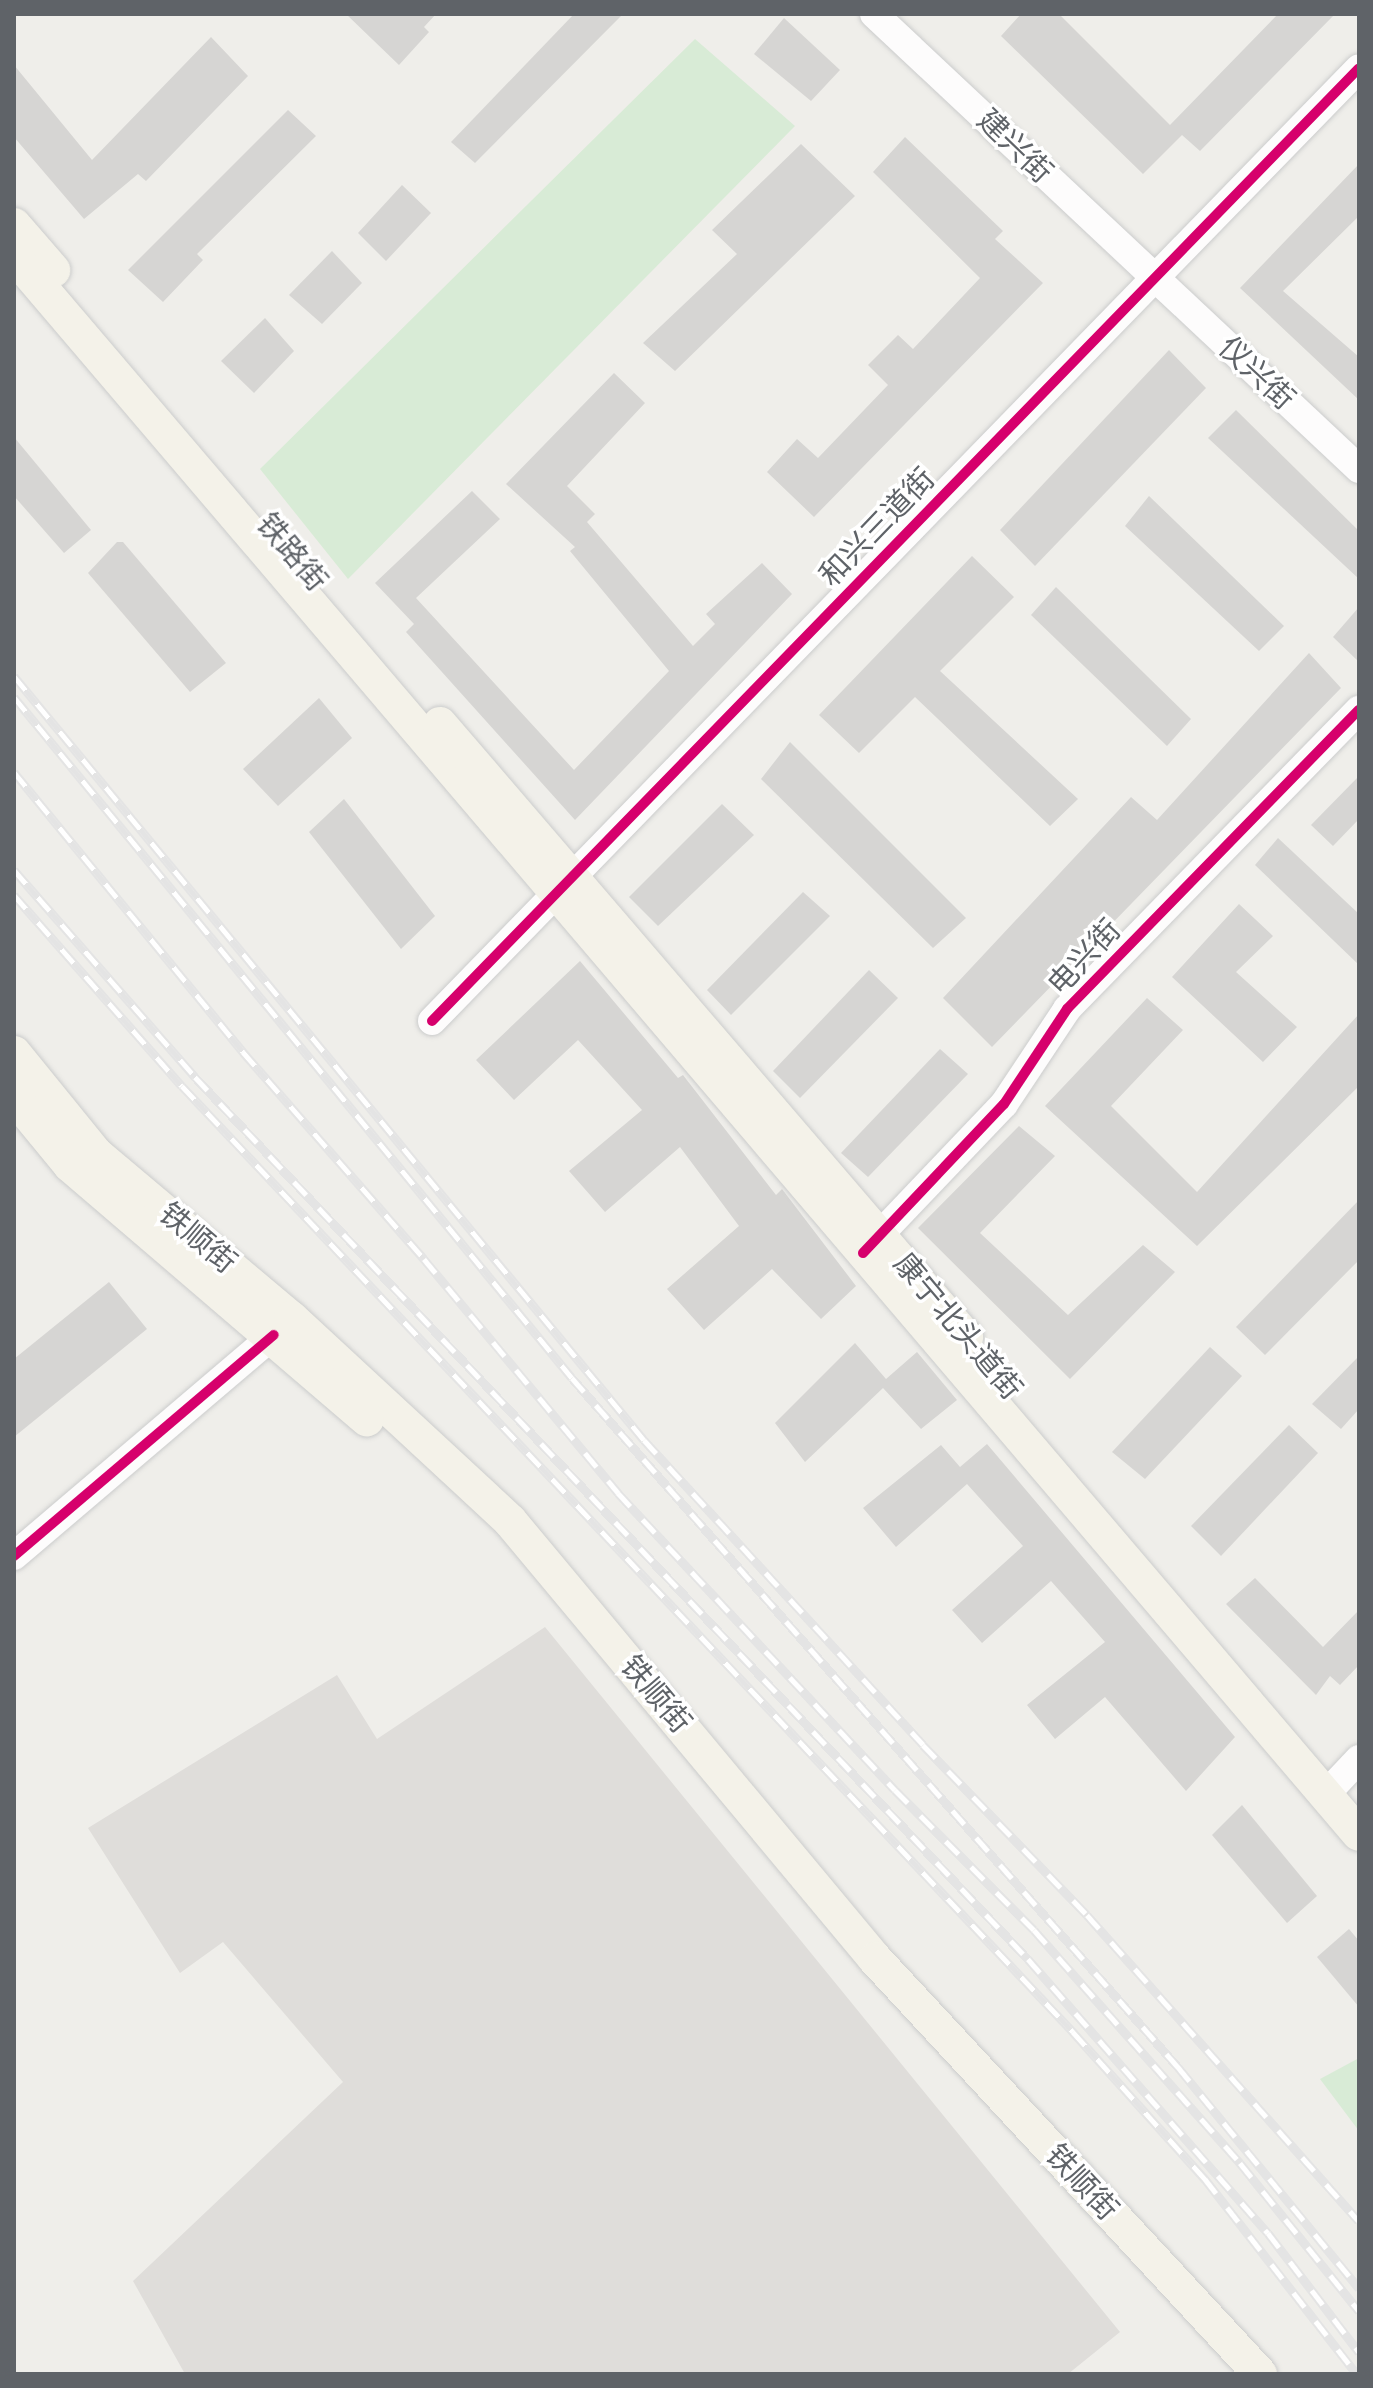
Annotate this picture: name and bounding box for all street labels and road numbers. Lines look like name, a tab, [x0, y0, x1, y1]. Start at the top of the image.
street label: 建兴街	[969, 103, 1059, 191]
street label: 仪兴街	[1211, 330, 1301, 418]
street label: 和兴三道街	[813, 462, 943, 594]
street label: 铁路街	[248, 507, 334, 599]
street label: 电兴街	[1041, 913, 1129, 1003]
street label: 铁顺街	[151, 1196, 243, 1282]
street label: 康宁北头道街	[885, 1246, 1029, 1408]
street label: 铁顺街	[612, 1649, 698, 1741]
street label: 铁顺街	[1037, 2138, 1125, 2228]

